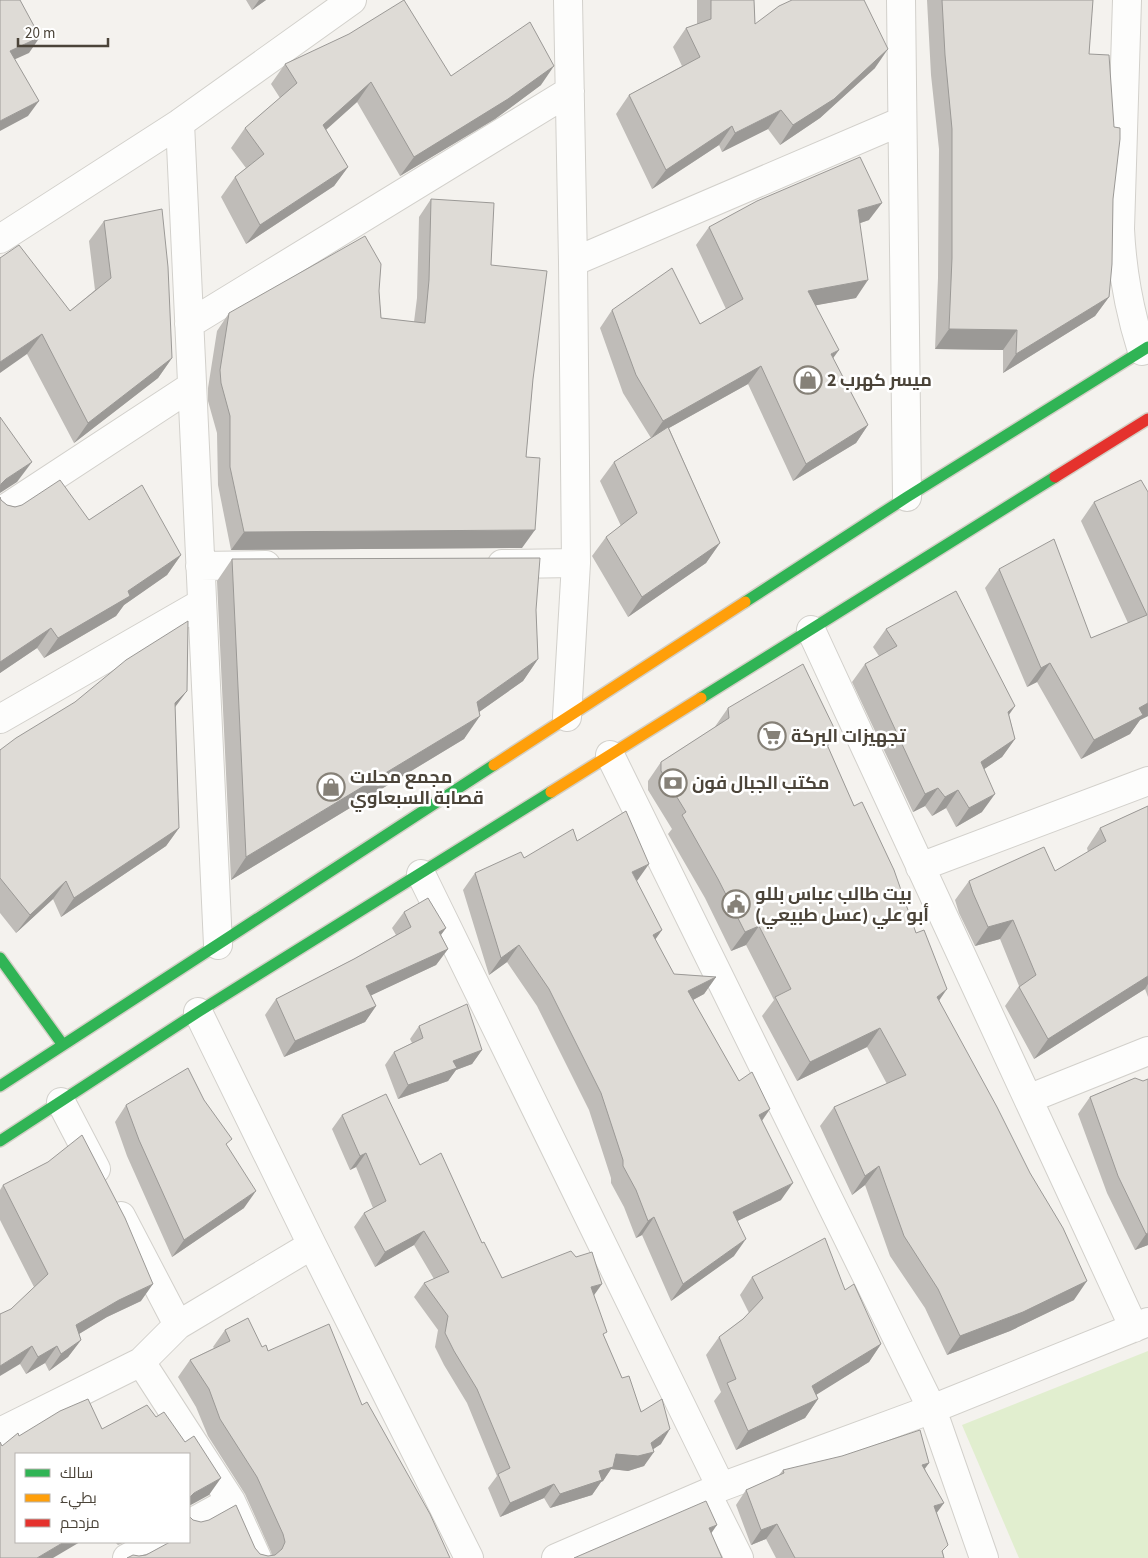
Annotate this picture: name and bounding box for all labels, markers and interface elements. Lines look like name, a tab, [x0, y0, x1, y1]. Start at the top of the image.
scale bar	[18, 15, 108, 47]
text: 20 m	[25, 23, 55, 44]
shop icon: ميسر كهرب 2	[793, 365, 823, 395]
place label: ميسر كهرب 2	[827, 368, 932, 393]
supermarket icon: تجهيزات البركة	[757, 721, 787, 751]
place label: تجهيزات البركة	[791, 724, 906, 749]
place label: مجمع محلات قصابة السبعاوي	[350, 765, 484, 812]
bank icon: مكتب الجبال فون	[658, 768, 688, 798]
place label: مكتب الجبال فون	[692, 771, 830, 796]
shop icon: مجمع محلات قصابة السبعاوي	[316, 772, 346, 802]
place label: بيت طالب عباس بللو أبو علي (عسل طبيعي)	[755, 882, 929, 930]
public building icon: بيت طالب عباس بللو أبو علي (عسل طبيعي)	[721, 889, 751, 919]
legend	[15, 1453, 190, 1543]
text: سالك	[60, 1463, 93, 1484]
text: بطيء	[60, 1488, 97, 1510]
text: مزدحم	[60, 1513, 100, 1534]

